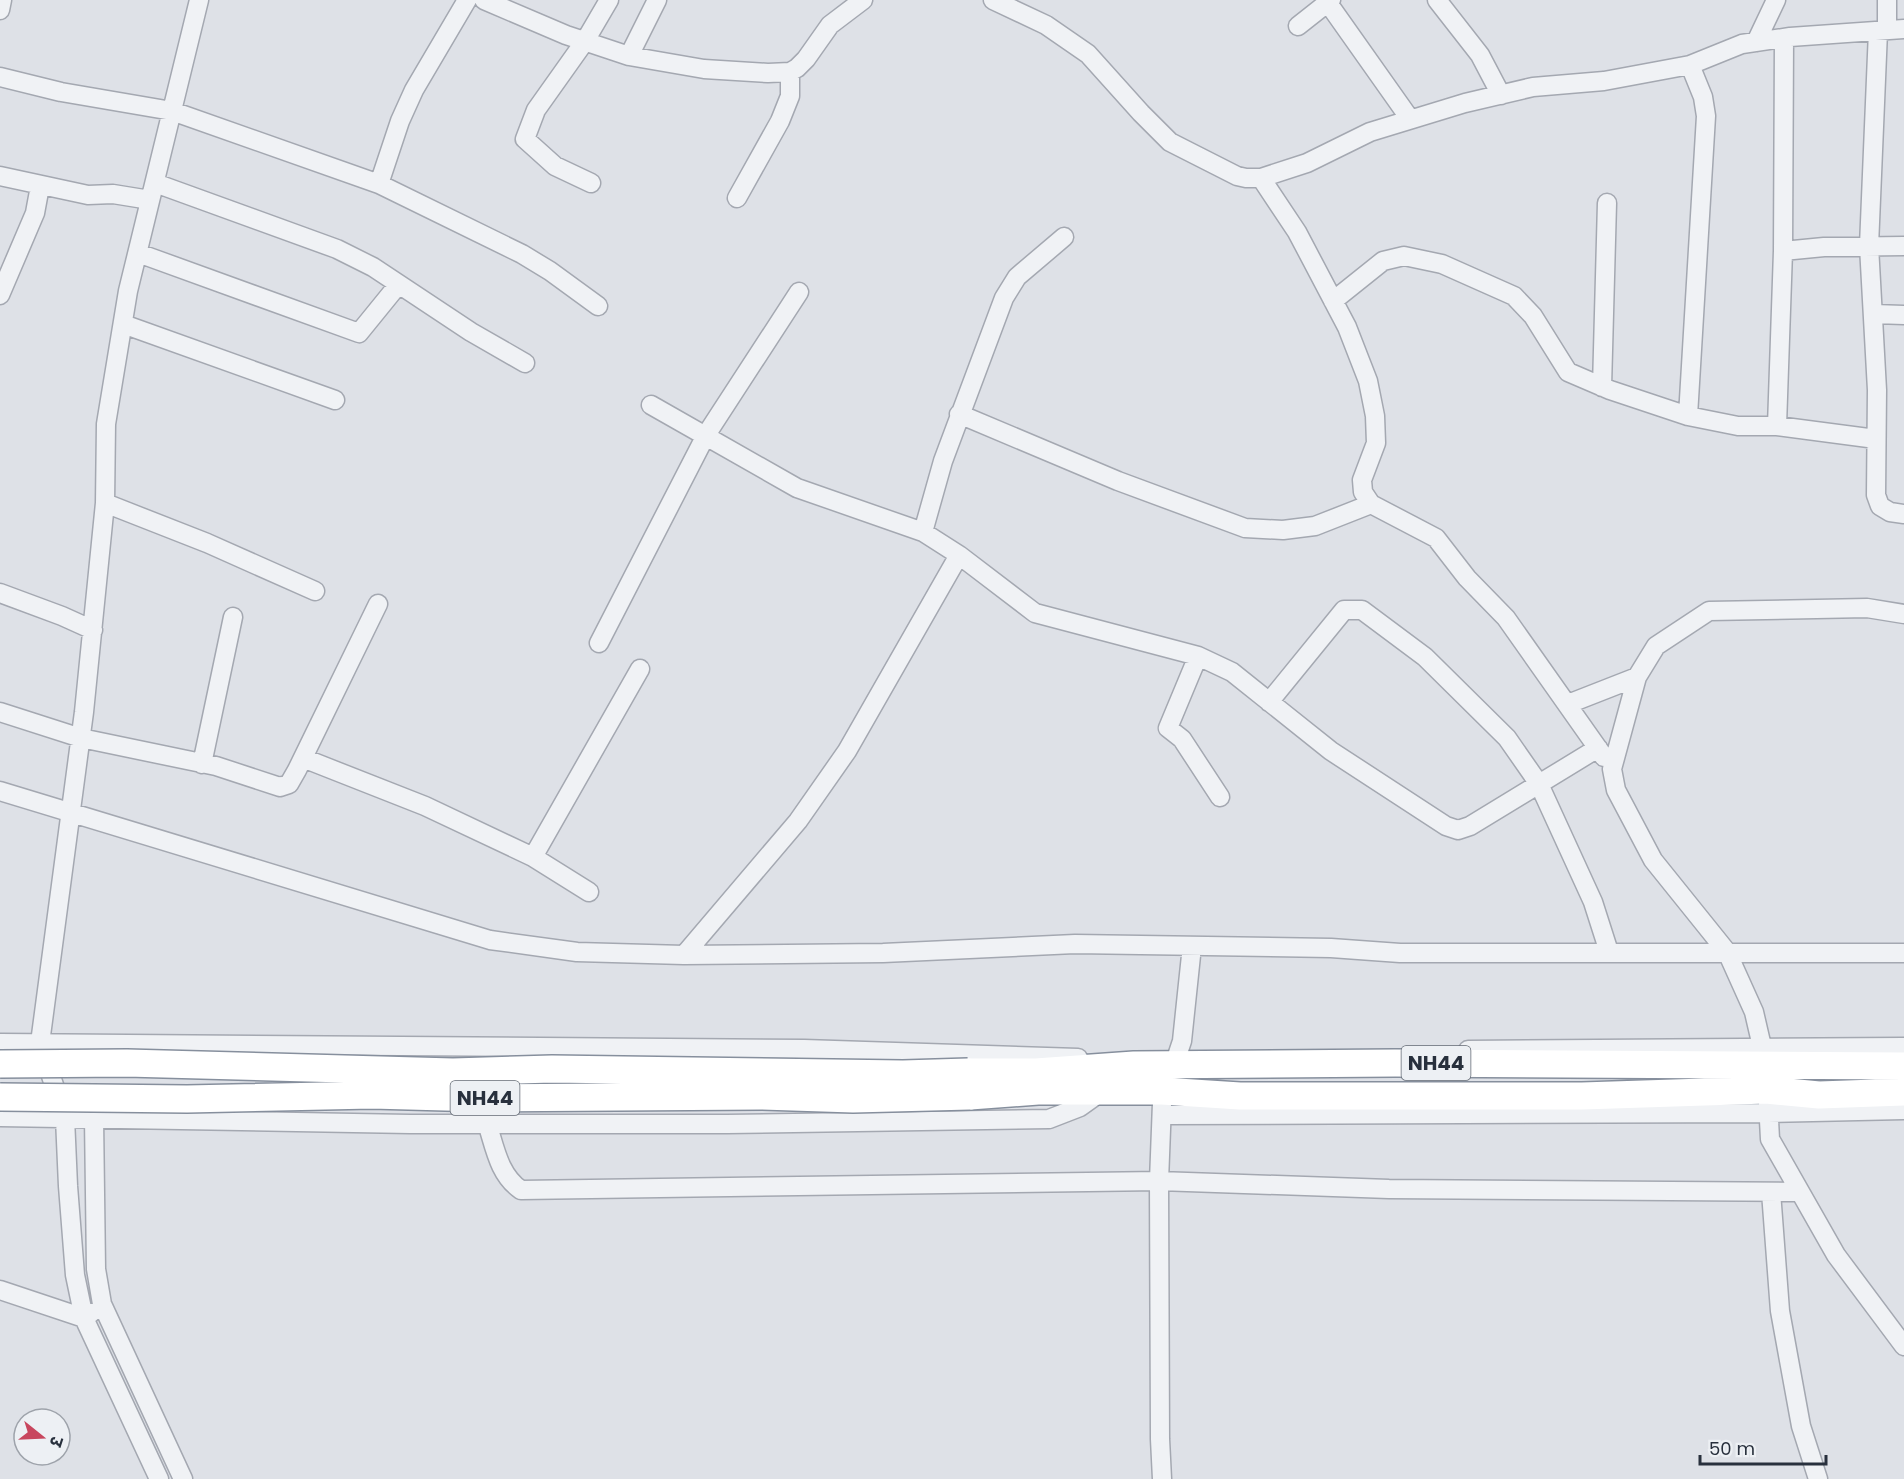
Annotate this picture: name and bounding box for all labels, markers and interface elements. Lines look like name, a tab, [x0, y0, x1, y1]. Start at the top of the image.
road number: NH44	[1402, 1046, 1470, 1080]
road number: NH44	[450, 1081, 520, 1115]
north arrow	[12, 1407, 72, 1467]
scale bar	[1700, 1428, 1826, 1466]
text: उ	[43, 1433, 68, 1450]
text: 50 m	[1709, 1436, 1755, 1461]

